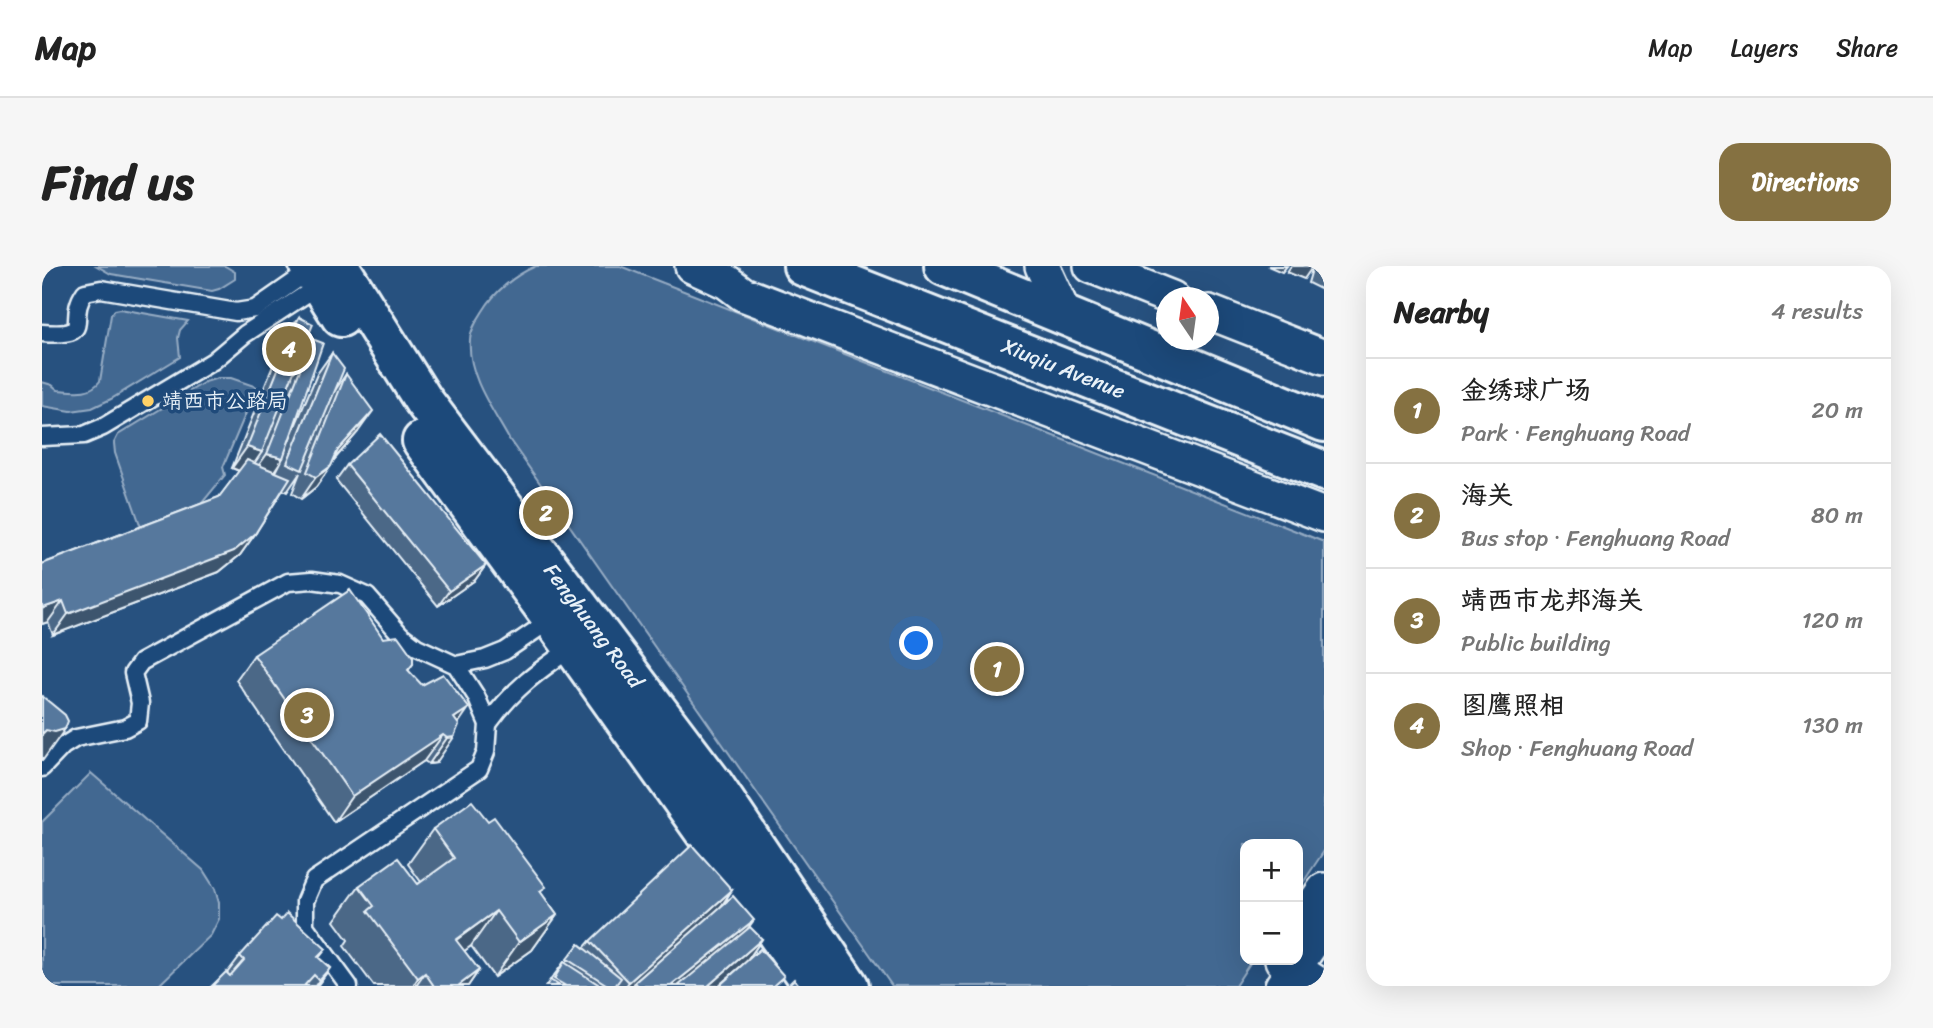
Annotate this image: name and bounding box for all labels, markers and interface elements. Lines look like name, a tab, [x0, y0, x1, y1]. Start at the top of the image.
text: Map	[35, 19, 96, 77]
text: Map	[1648, 27, 1693, 69]
text: Layers	[1731, 27, 1798, 69]
text: Share	[1836, 27, 1898, 69]
text: Find us	[42, 139, 194, 226]
button: Directions	[1719, 143, 1891, 221]
text: Nearby	[1394, 285, 1489, 339]
north arrow	[1156, 287, 1219, 350]
text: 4 results	[1771, 291, 1863, 332]
pin: 4	[266, 323, 312, 375]
street label: Xiuqiu Avenue	[995, 327, 1131, 410]
text: 金绣球广场	[1461, 367, 1591, 413]
place label: 靖西市公路局	[162, 382, 288, 420]
text: 1	[1412, 390, 1422, 431]
text: 20 m	[1812, 390, 1863, 431]
marker: 靖西市公路局	[140, 393, 156, 409]
text: Park · Fenghuang Road	[1461, 413, 1690, 454]
text: 海关	[1461, 472, 1513, 518]
pin: 2	[523, 487, 569, 539]
text: 2	[1410, 495, 1424, 536]
text: 80 m	[1811, 495, 1863, 536]
text: Bus stop · Fenghuang Road	[1461, 518, 1730, 559]
street label: Fenghuang Road	[533, 555, 655, 698]
text: 靖西市龙邦海关	[1461, 577, 1643, 623]
text: 3	[1411, 600, 1423, 641]
text: 120 m	[1802, 600, 1863, 641]
text: Public building	[1461, 623, 1611, 664]
your location	[899, 626, 933, 660]
pin: 1	[974, 643, 1020, 695]
text: 图鹰照相	[1461, 682, 1565, 728]
pin: 3	[284, 689, 330, 741]
text: 4	[1410, 705, 1424, 746]
text: 130 m	[1802, 705, 1863, 746]
text: Shop · Fenghuang Road	[1461, 728, 1693, 769]
map controls	[1240, 839, 1303, 965]
button: +	[1240, 839, 1303, 902]
button: −	[1240, 902, 1303, 965]

